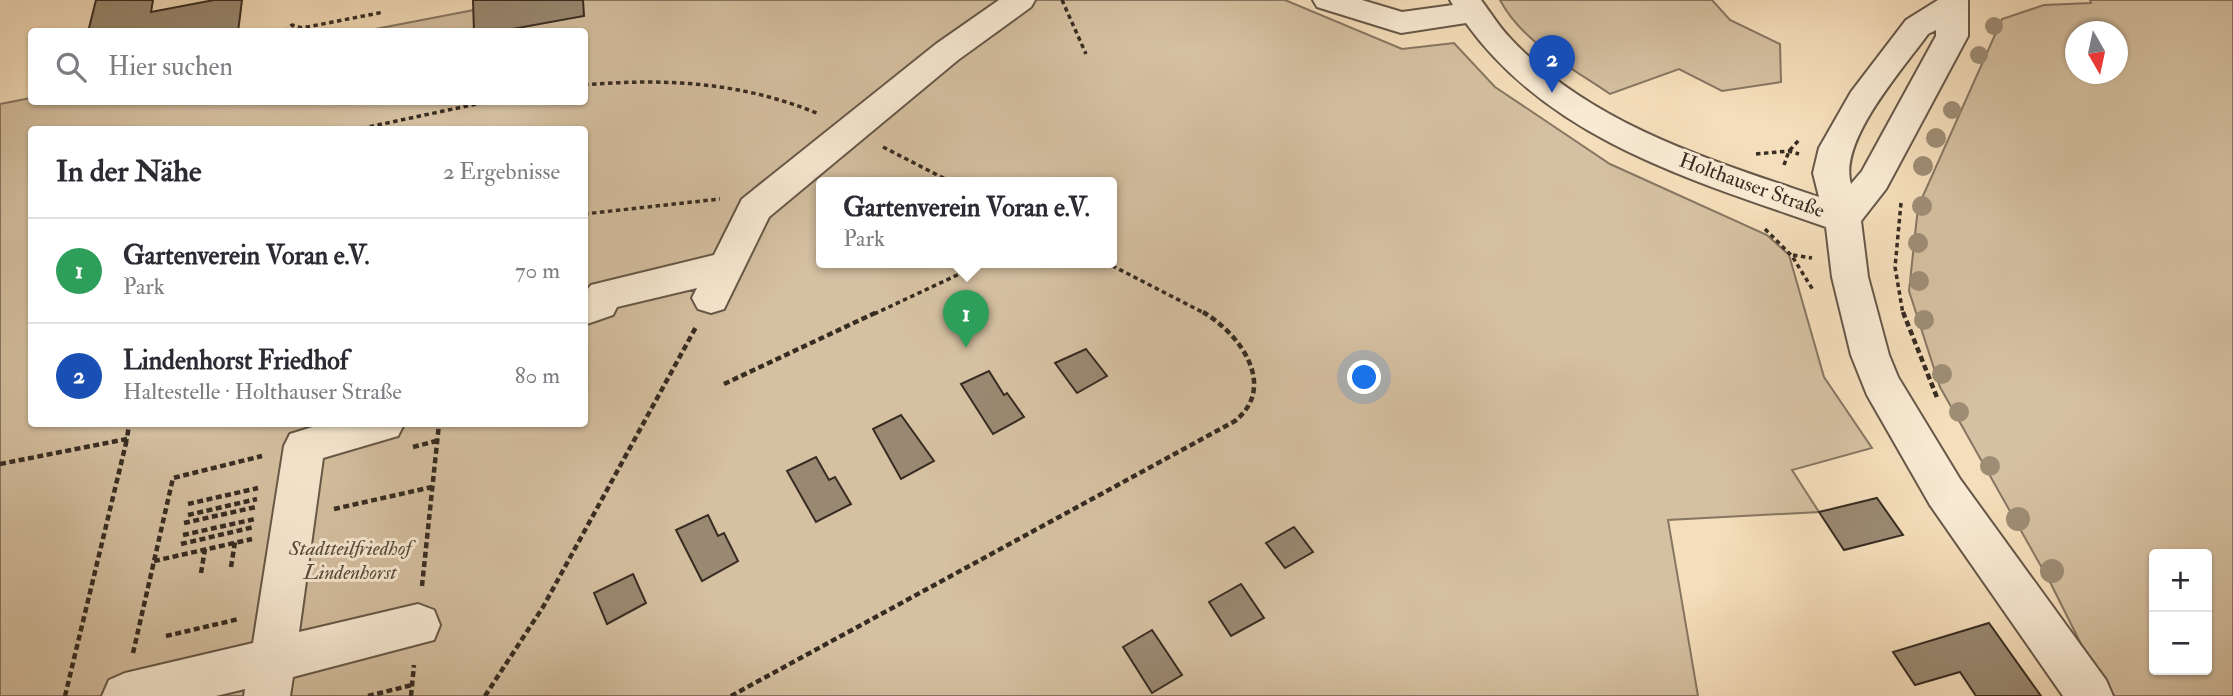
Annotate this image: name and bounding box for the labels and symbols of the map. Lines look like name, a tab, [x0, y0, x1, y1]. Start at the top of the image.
north arrow	[2065, 21, 2128, 84]
pin: 2	[1529, 35, 1575, 93]
street label: Holthauser Straße	[1675, 147, 1828, 224]
pin: 1	[943, 290, 989, 348]
your location	[1347, 360, 1381, 394]
park label: Stadtteilfriedhof Lindenhorst	[288, 535, 416, 586]

